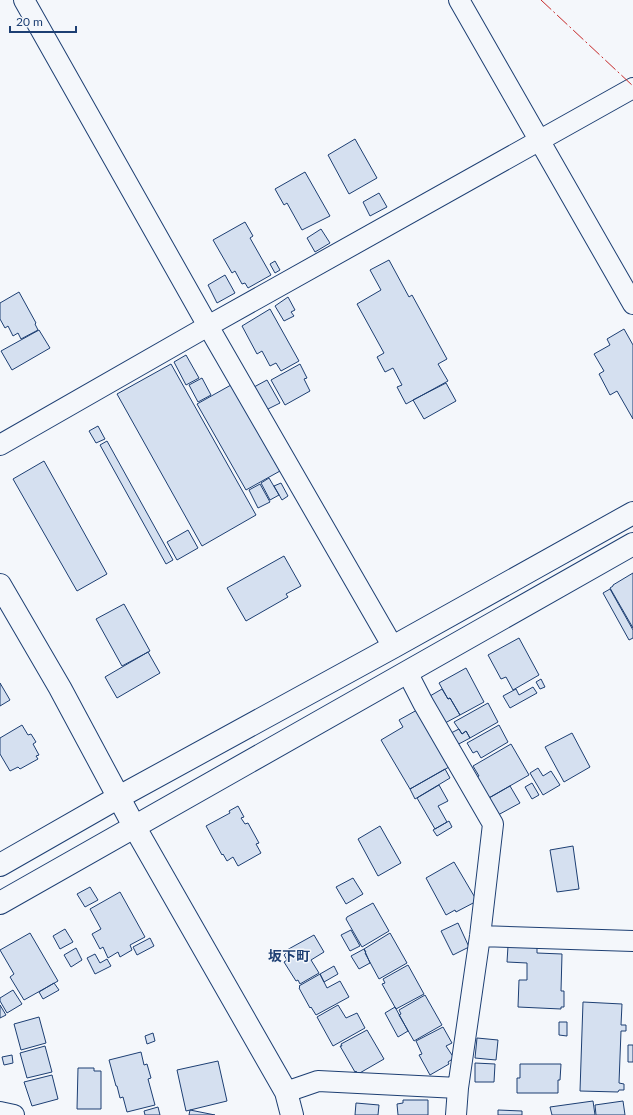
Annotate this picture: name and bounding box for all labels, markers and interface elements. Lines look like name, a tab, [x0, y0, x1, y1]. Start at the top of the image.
scale bar	[10, 8, 76, 34]
text: 20 m	[16, 14, 43, 29]
district label: 坂下町	[268, 947, 310, 964]

